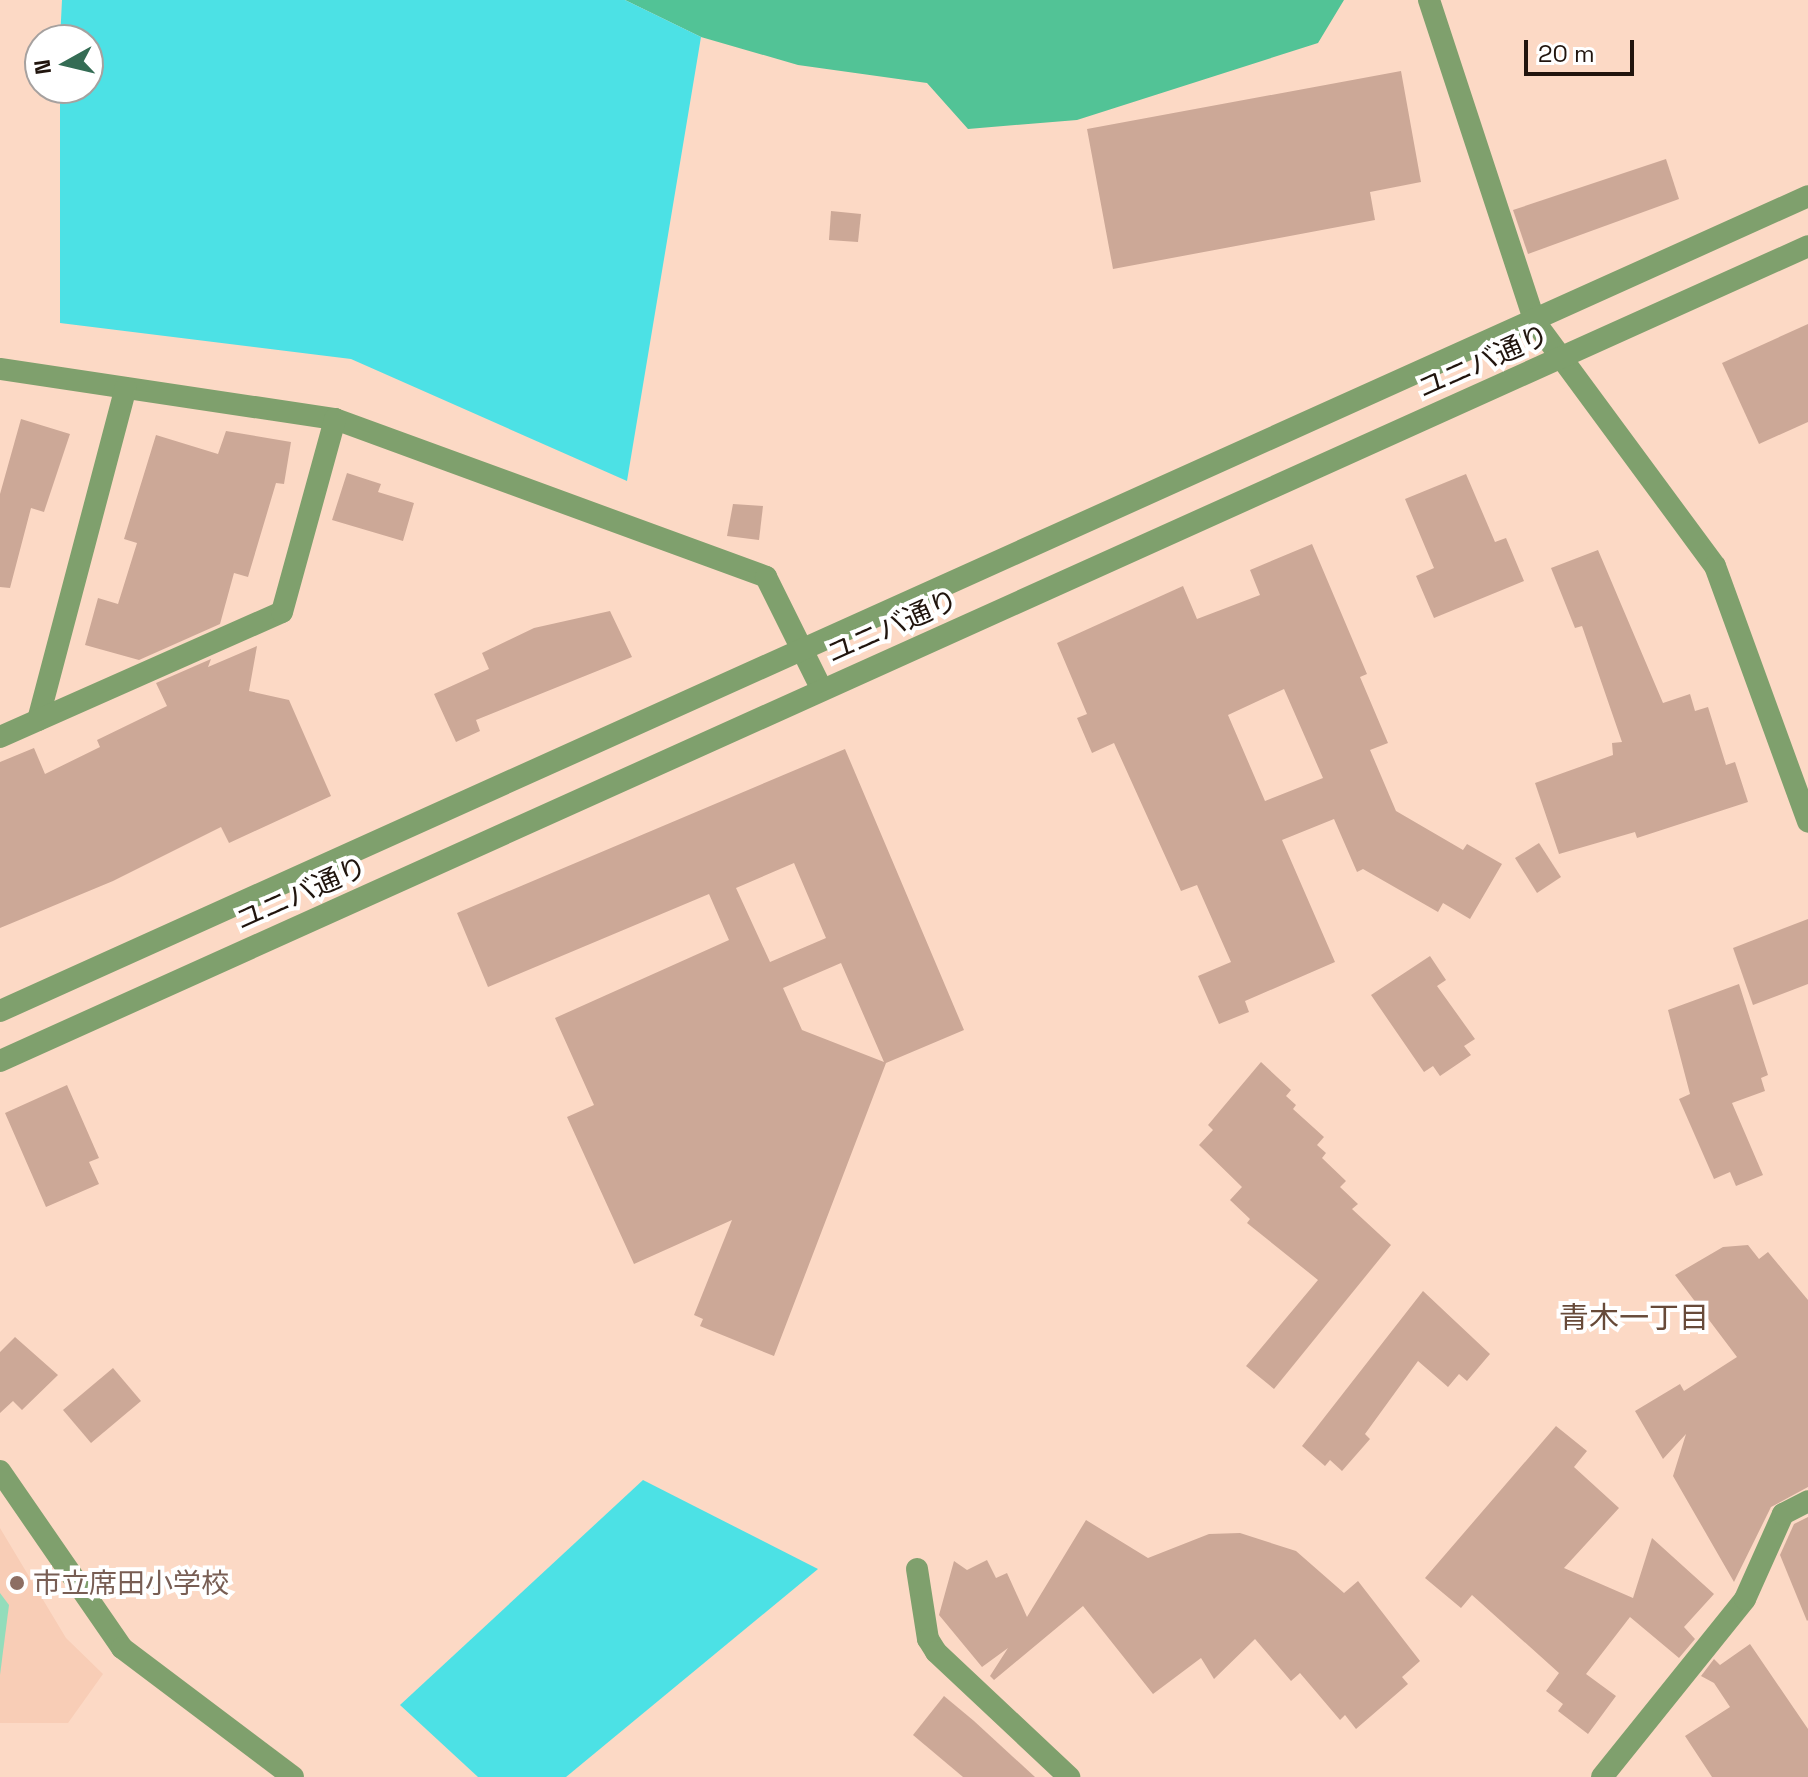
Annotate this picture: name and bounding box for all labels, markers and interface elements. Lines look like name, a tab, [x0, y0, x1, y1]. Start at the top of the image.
north arrow	[24, 24, 104, 104]
scale bar	[1528, 24, 1638, 74]
text: 20 m	[1538, 38, 1595, 69]
text: N	[27, 58, 57, 76]
street label: ユニバ通り	[1412, 317, 1554, 405]
street label: ユニバ通り	[821, 582, 963, 670]
street label: ユニバ通り	[230, 849, 372, 937]
district label: 青木一丁目	[1559, 1300, 1709, 1336]
place label: 市立席田小学校	[33, 1566, 229, 1600]
marker: 市立席田小学校	[8, 1574, 26, 1592]

